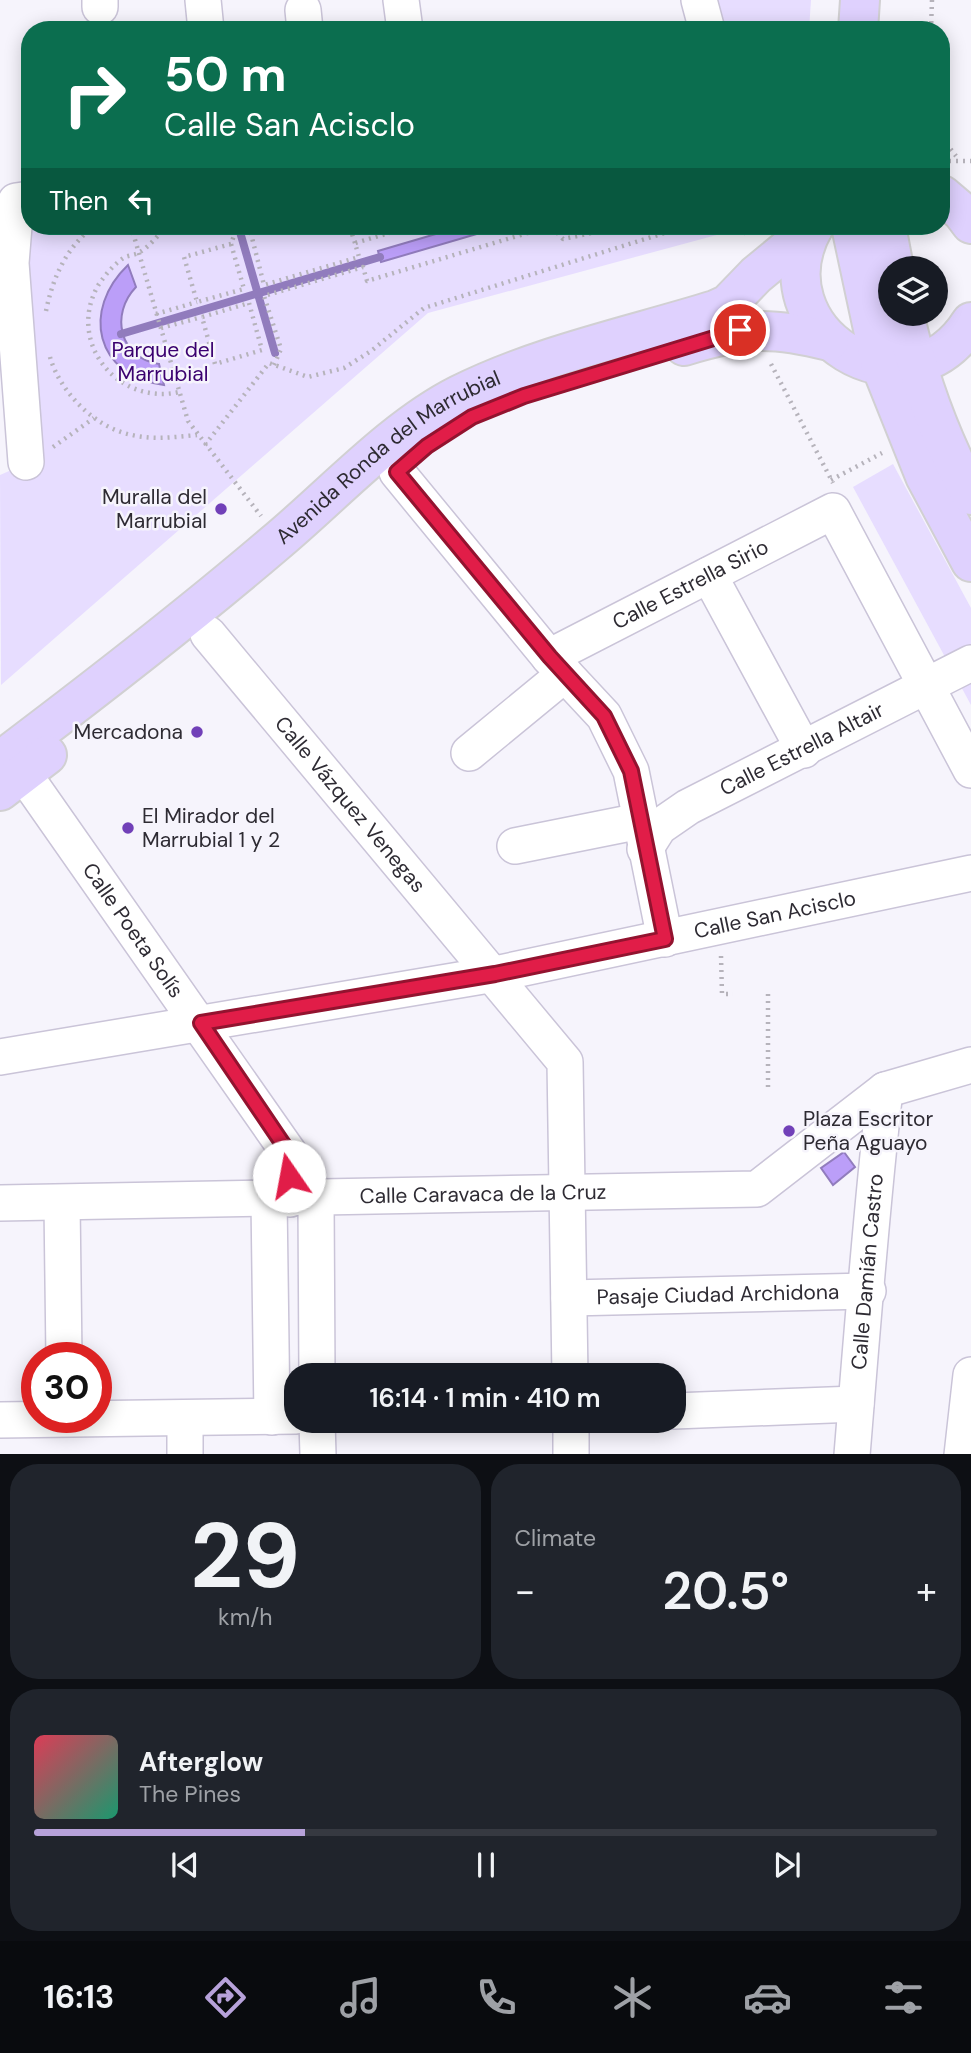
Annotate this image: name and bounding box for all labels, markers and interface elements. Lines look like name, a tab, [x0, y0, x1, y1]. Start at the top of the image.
text: 50 m	[164, 42, 287, 106]
icon: right	[49, 49, 140, 140]
text: Calle San Acisclo	[164, 104, 415, 146]
icon: left	[122, 182, 160, 220]
text: Then	[49, 184, 108, 218]
map controls	[878, 256, 948, 326]
button: layers	[878, 256, 948, 326]
pin	[710, 300, 770, 360]
icon: arrive	[721, 311, 759, 349]
park label: Parque del Marrubial	[112, 336, 214, 388]
street label: Avenida Ronda del Marrubial	[270, 364, 505, 551]
place label: Muralla del Marrubial	[102, 483, 207, 535]
marker: Muralla del Marrubial	[213, 501, 229, 517]
street label: Calle Estrella Sirio	[608, 533, 773, 636]
street label: Calle Estrella Altair	[715, 696, 889, 802]
street label: Calle Vázquez Venegas	[268, 710, 432, 899]
place label: Mercadona	[74, 718, 183, 746]
marker: Mercadona	[189, 724, 205, 740]
place label: El Mirador del Marrubial 1 y 2	[142, 802, 280, 854]
marker: El Mirador del Marrubial 1 y 2	[120, 820, 136, 836]
street label: Calle Poeta Solís	[76, 857, 190, 1003]
street label: Calle San Acisclo	[691, 884, 858, 945]
place label: Plaza Escritor Peña Aguayo	[803, 1105, 934, 1157]
marker: Plaza Escritor Peña Aguayo	[781, 1123, 797, 1139]
position arrow	[252, 1139, 326, 1213]
street label: Calle Damián Castro	[845, 1172, 890, 1371]
street label: Calle Caravaca de la Cruz	[359, 1178, 606, 1210]
street label: Pasaje Ciudad Archidona	[596, 1278, 840, 1311]
speed limit sign: 30	[21, 1342, 112, 1433]
text: 16:14 · 1 min · 410 m	[369, 1381, 601, 1415]
text: 29	[190, 1497, 300, 1615]
text: Climate	[515, 1523, 596, 1553]
text: 20.5°	[662, 1557, 789, 1625]
text: −	[515, 1566, 535, 1616]
text: +	[916, 1566, 937, 1616]
text: km/h	[218, 1602, 272, 1632]
text: Afterglow	[139, 1745, 263, 1779]
text: The Pines	[139, 1779, 241, 1809]
icon: previous	[166, 1846, 204, 1884]
icon: pause	[467, 1846, 505, 1884]
icon: next	[768, 1846, 806, 1884]
icon: directions	[201, 1973, 250, 2022]
icon: music	[336, 1973, 385, 2022]
icon: phone	[472, 1973, 521, 2022]
icon: climate	[608, 1973, 657, 2022]
icon: car	[743, 1973, 792, 2022]
icon: filters	[879, 1973, 928, 2022]
text: 16:13	[43, 1976, 114, 2018]

